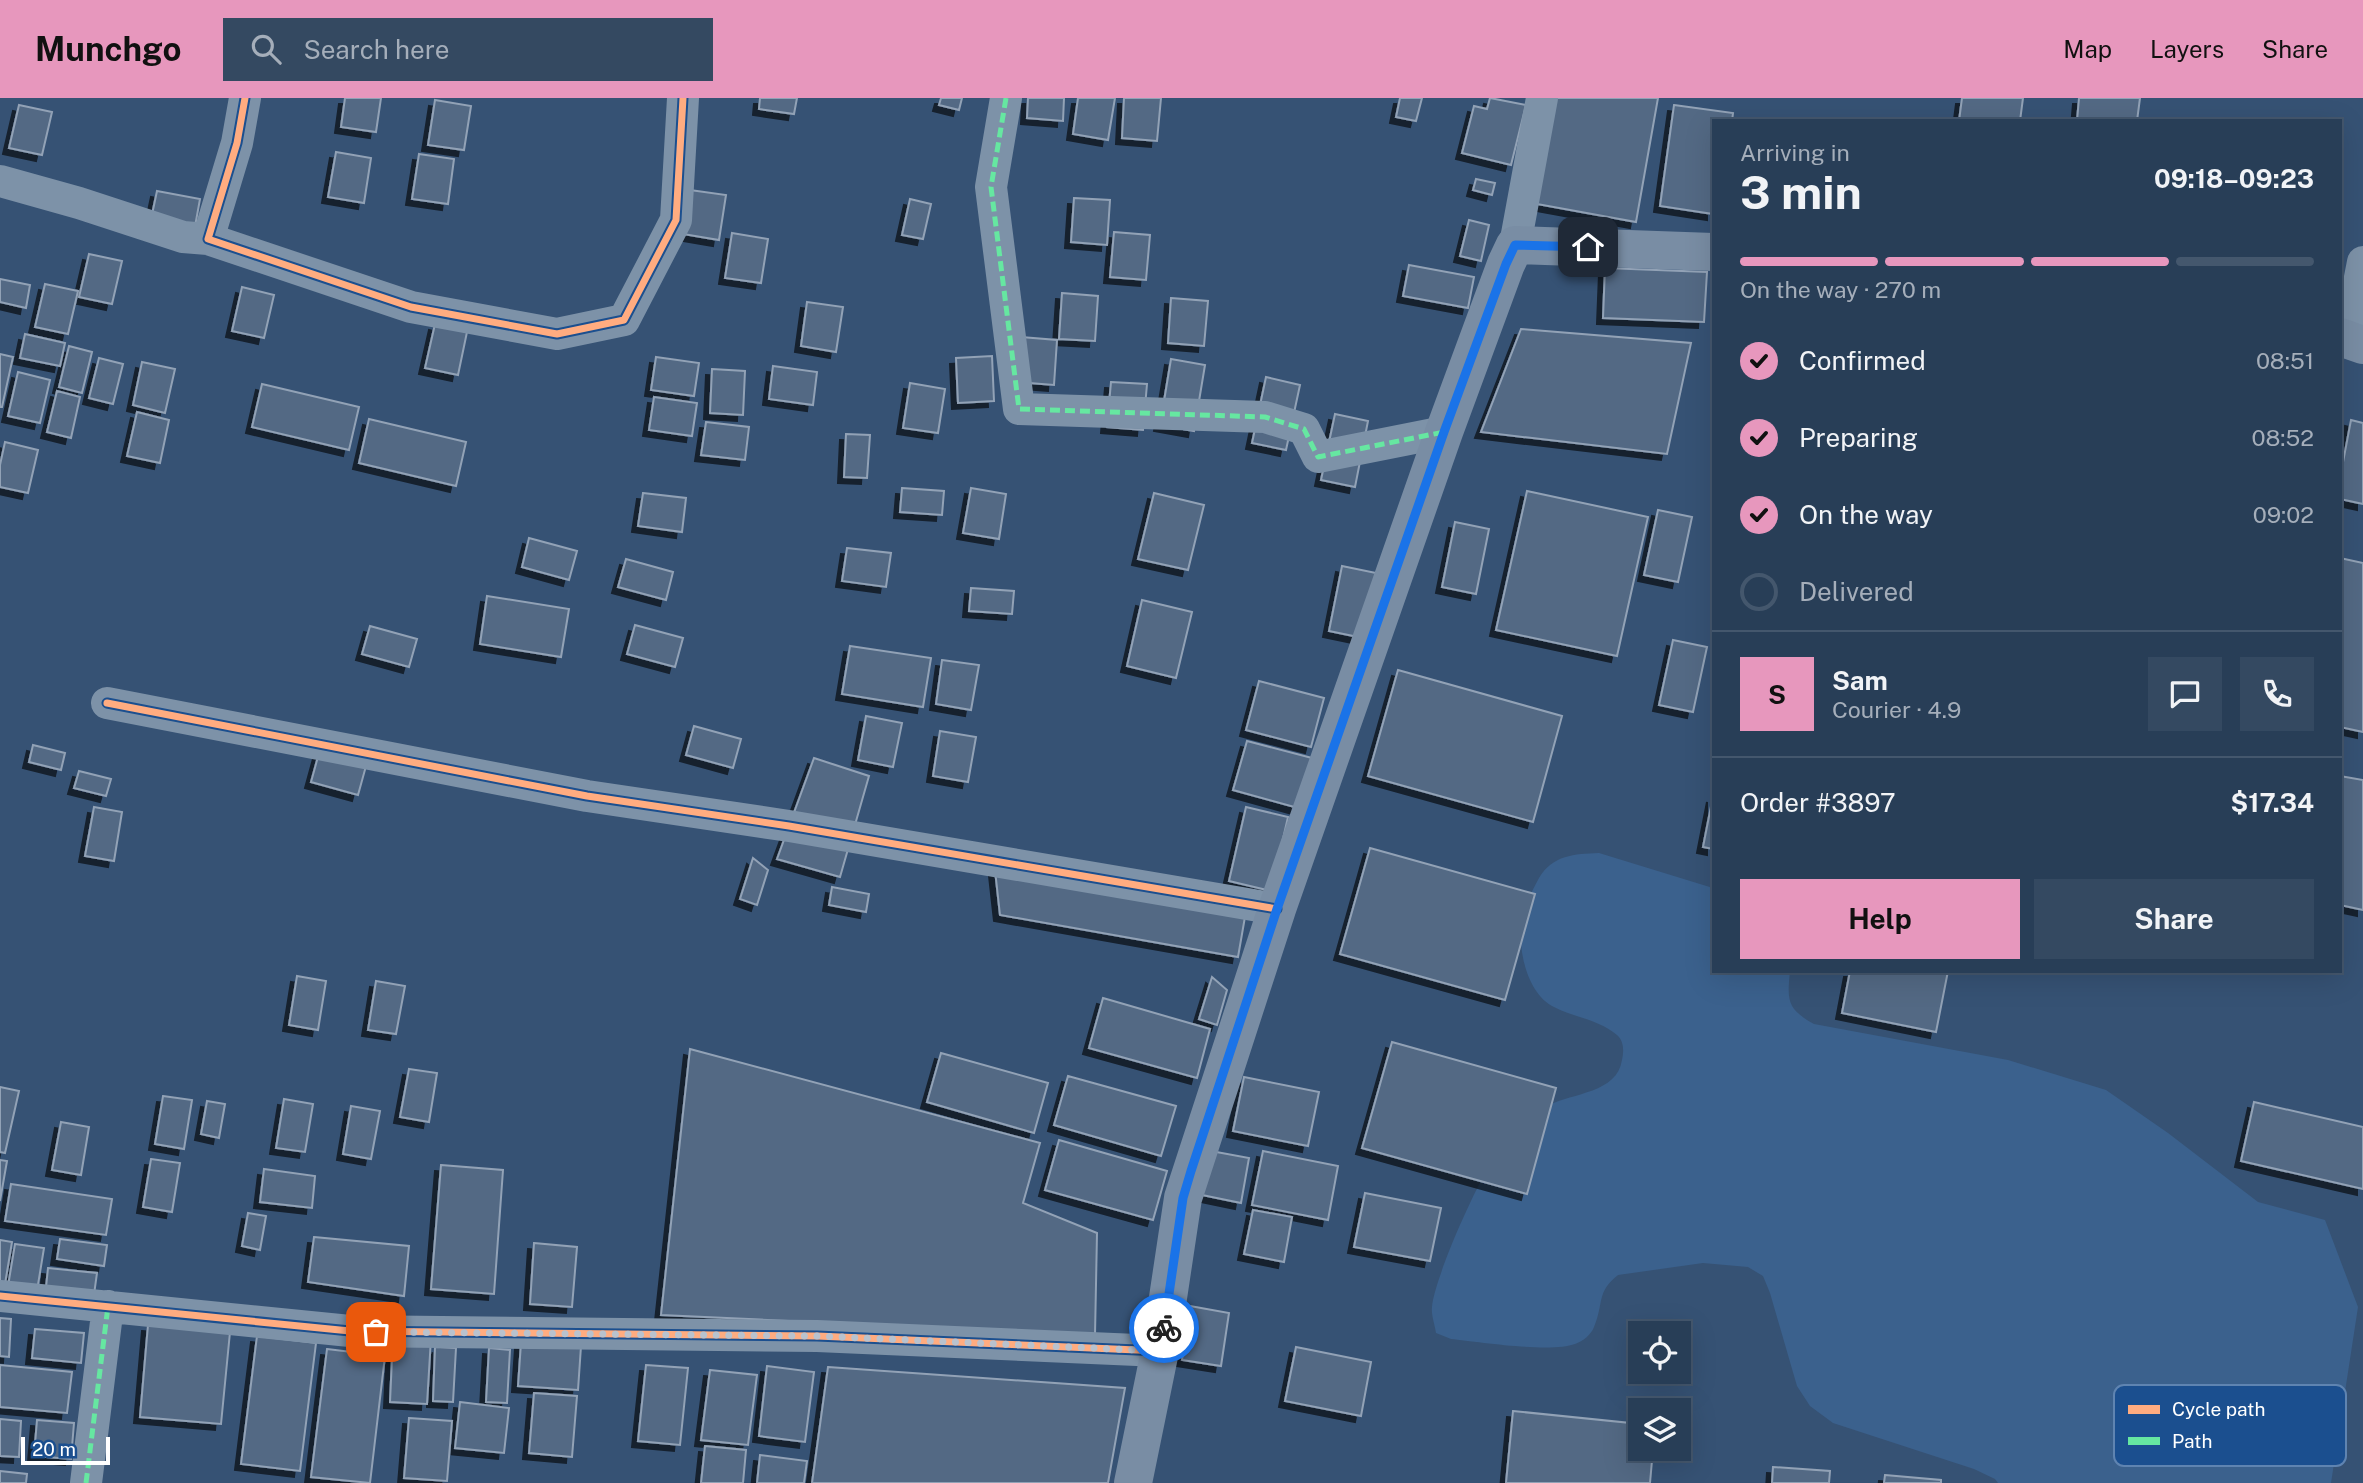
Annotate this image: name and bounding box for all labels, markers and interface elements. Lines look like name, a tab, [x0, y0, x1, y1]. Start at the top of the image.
search box	[223, 18, 713, 81]
text: Munchgo	[35, 30, 181, 68]
icon: search	[247, 30, 285, 68]
text: Search here	[303, 34, 449, 65]
text: Map	[2063, 35, 2112, 63]
text: Layers	[2150, 35, 2224, 63]
text: Share	[2262, 35, 2328, 63]
text: Arriving in	[1740, 139, 1850, 166]
text: 09:18–09:23	[2154, 163, 2314, 194]
text: 3 min	[1740, 165, 1862, 219]
pin	[1558, 217, 1618, 277]
icon: home	[1569, 228, 1607, 266]
text: On the way · 270 m	[1740, 276, 1941, 303]
icon: check	[1740, 342, 1778, 380]
text: Confirmed	[1799, 345, 1926, 376]
text: 08:51	[2256, 347, 2314, 374]
icon: check	[1740, 419, 1778, 457]
text: Preparing	[1799, 422, 1918, 453]
text: 08:52	[2252, 424, 2314, 451]
icon: check	[1740, 496, 1778, 534]
text: On the way	[1799, 499, 1933, 530]
text: 09:02	[2253, 501, 2314, 528]
text: Delivered	[1799, 576, 1914, 607]
button: chat	[2148, 657, 2222, 731]
button: phone	[2240, 657, 2314, 731]
text: Sam	[1832, 665, 1888, 696]
text: S	[1768, 679, 1786, 710]
text: Courier · 4.9	[1832, 696, 1961, 723]
text: Order #3897	[1740, 787, 1896, 818]
text: $17.34	[2231, 787, 2314, 818]
button: Help	[1740, 879, 2020, 959]
button: Share	[2034, 879, 2314, 959]
courier	[1129, 1293, 1199, 1363]
pin	[346, 1302, 406, 1362]
icon: bike	[1145, 1309, 1183, 1347]
icon: bag	[357, 1313, 395, 1351]
map controls	[1628, 1321, 1691, 1461]
button: locate	[1628, 1321, 1691, 1384]
legend	[2114, 1385, 2346, 1466]
button: layers	[1628, 1398, 1691, 1461]
text: Cycle path	[2172, 1398, 2265, 1420]
text: Path	[2172, 1430, 2212, 1452]
scale bar	[21, 1434, 110, 1466]
text: 20 m	[32, 1438, 76, 1460]

